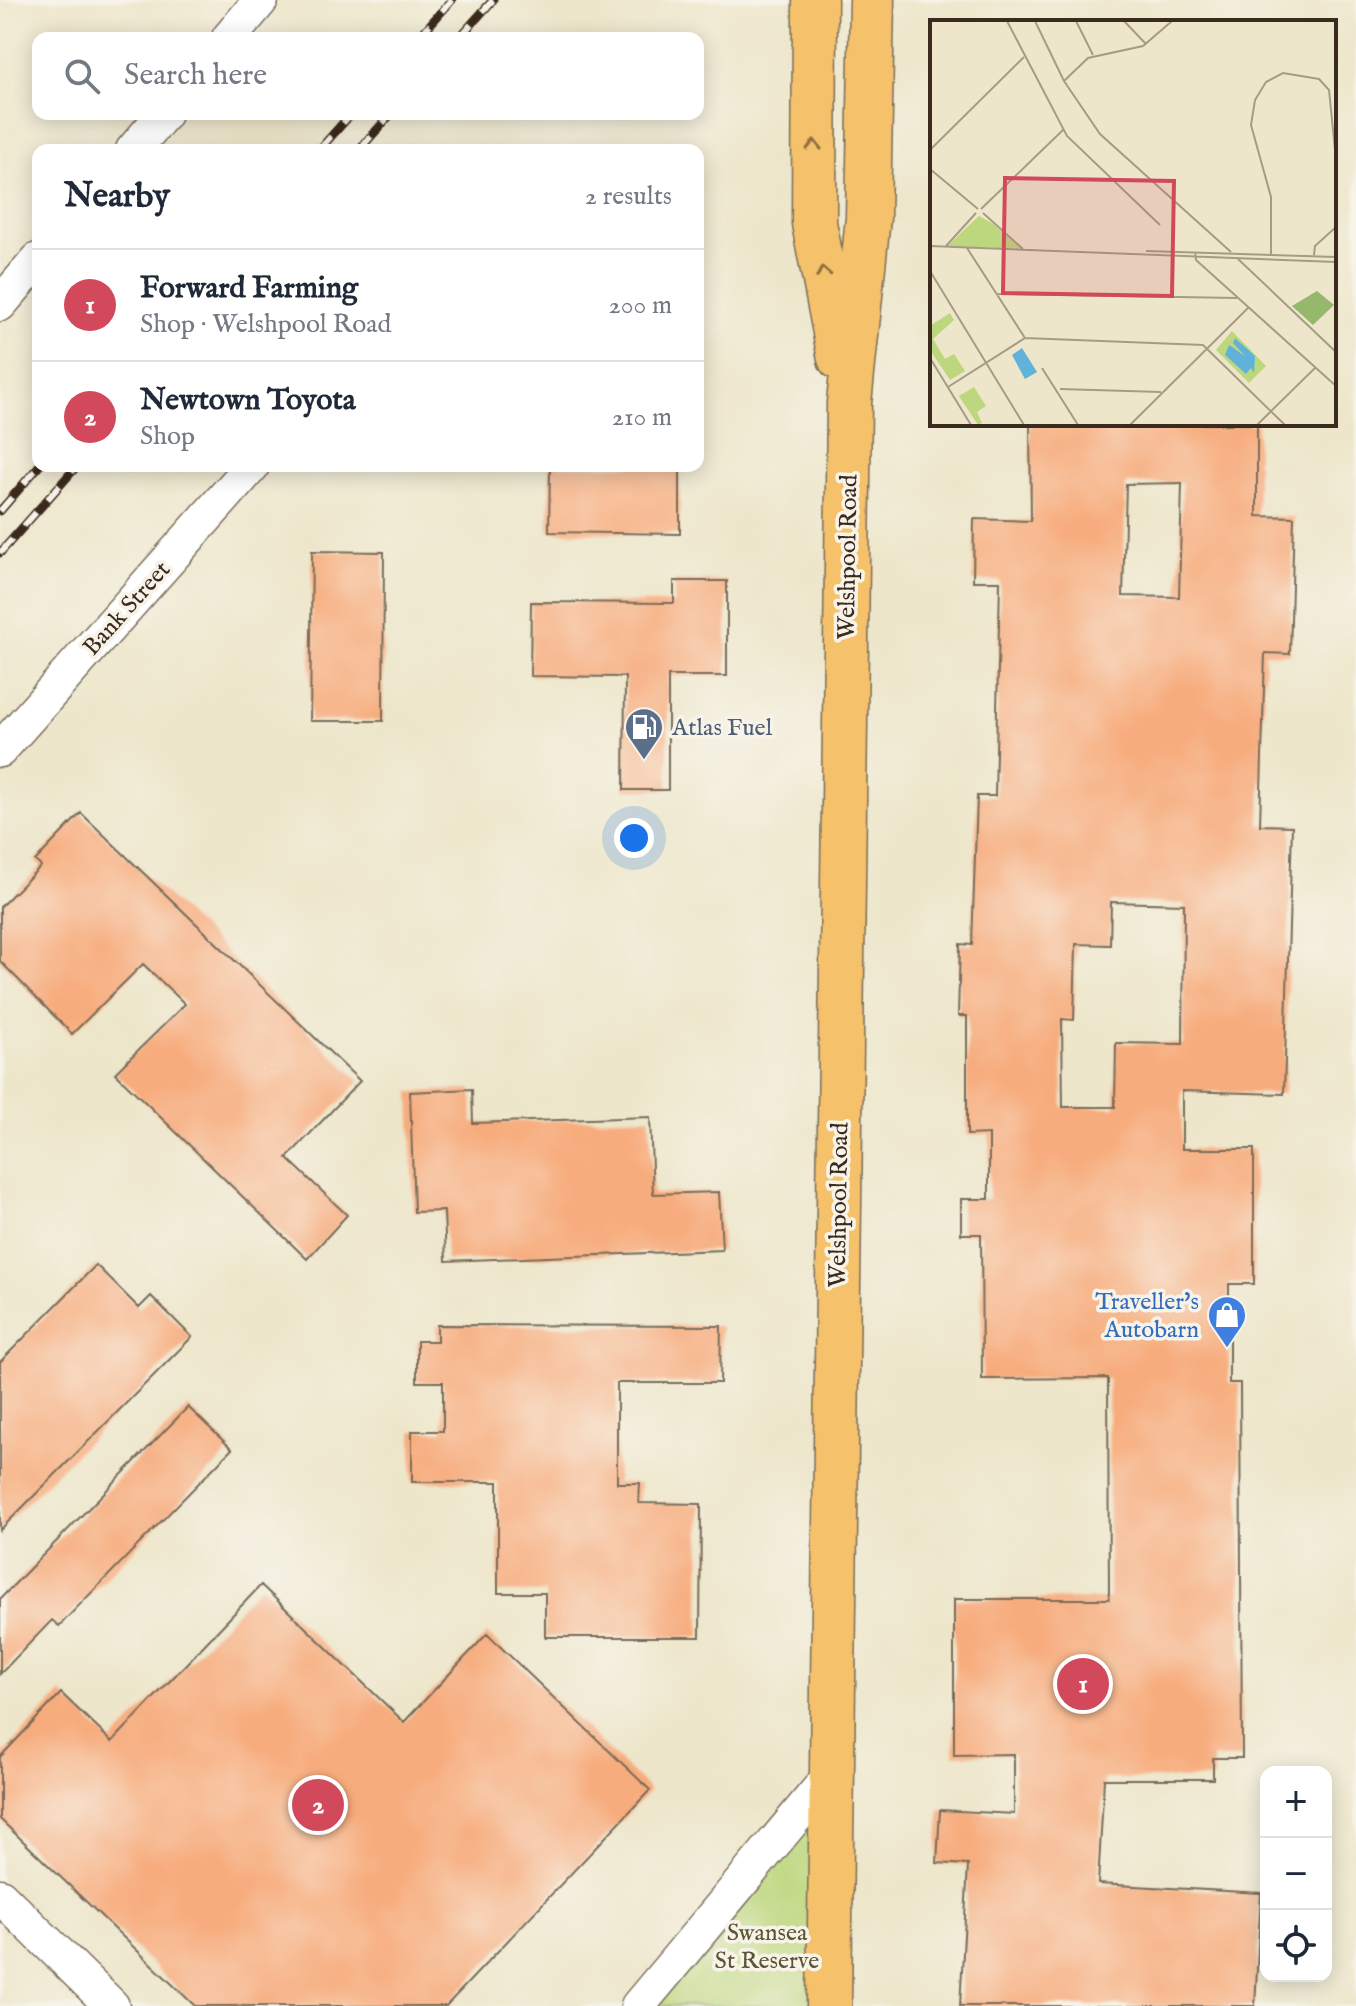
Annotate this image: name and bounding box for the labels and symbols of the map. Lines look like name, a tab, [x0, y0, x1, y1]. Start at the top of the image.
inset map	[930, 20, 1336, 426]
one-way arrow	[805, 138, 823, 151]
one-way arrow	[815, 266, 832, 279]
street label: Welshpool Road	[832, 474, 865, 640]
street label: Bank Street	[77, 555, 178, 663]
fuel station icon: Atlas Fuel	[623, 706, 665, 761]
place label: Atlas Fuel	[671, 713, 773, 744]
your location	[614, 818, 654, 858]
street label: Welshpool Road	[823, 1122, 856, 1288]
place label: Traveller's Autobarn	[1095, 1287, 1199, 1346]
shop icon: Traveller's Autobarn	[1206, 1294, 1248, 1349]
pin: 1	[1057, 1654, 1109, 1714]
pin: 2	[292, 1775, 344, 1835]
park label: Swansea St Reserve	[715, 1918, 819, 1977]

